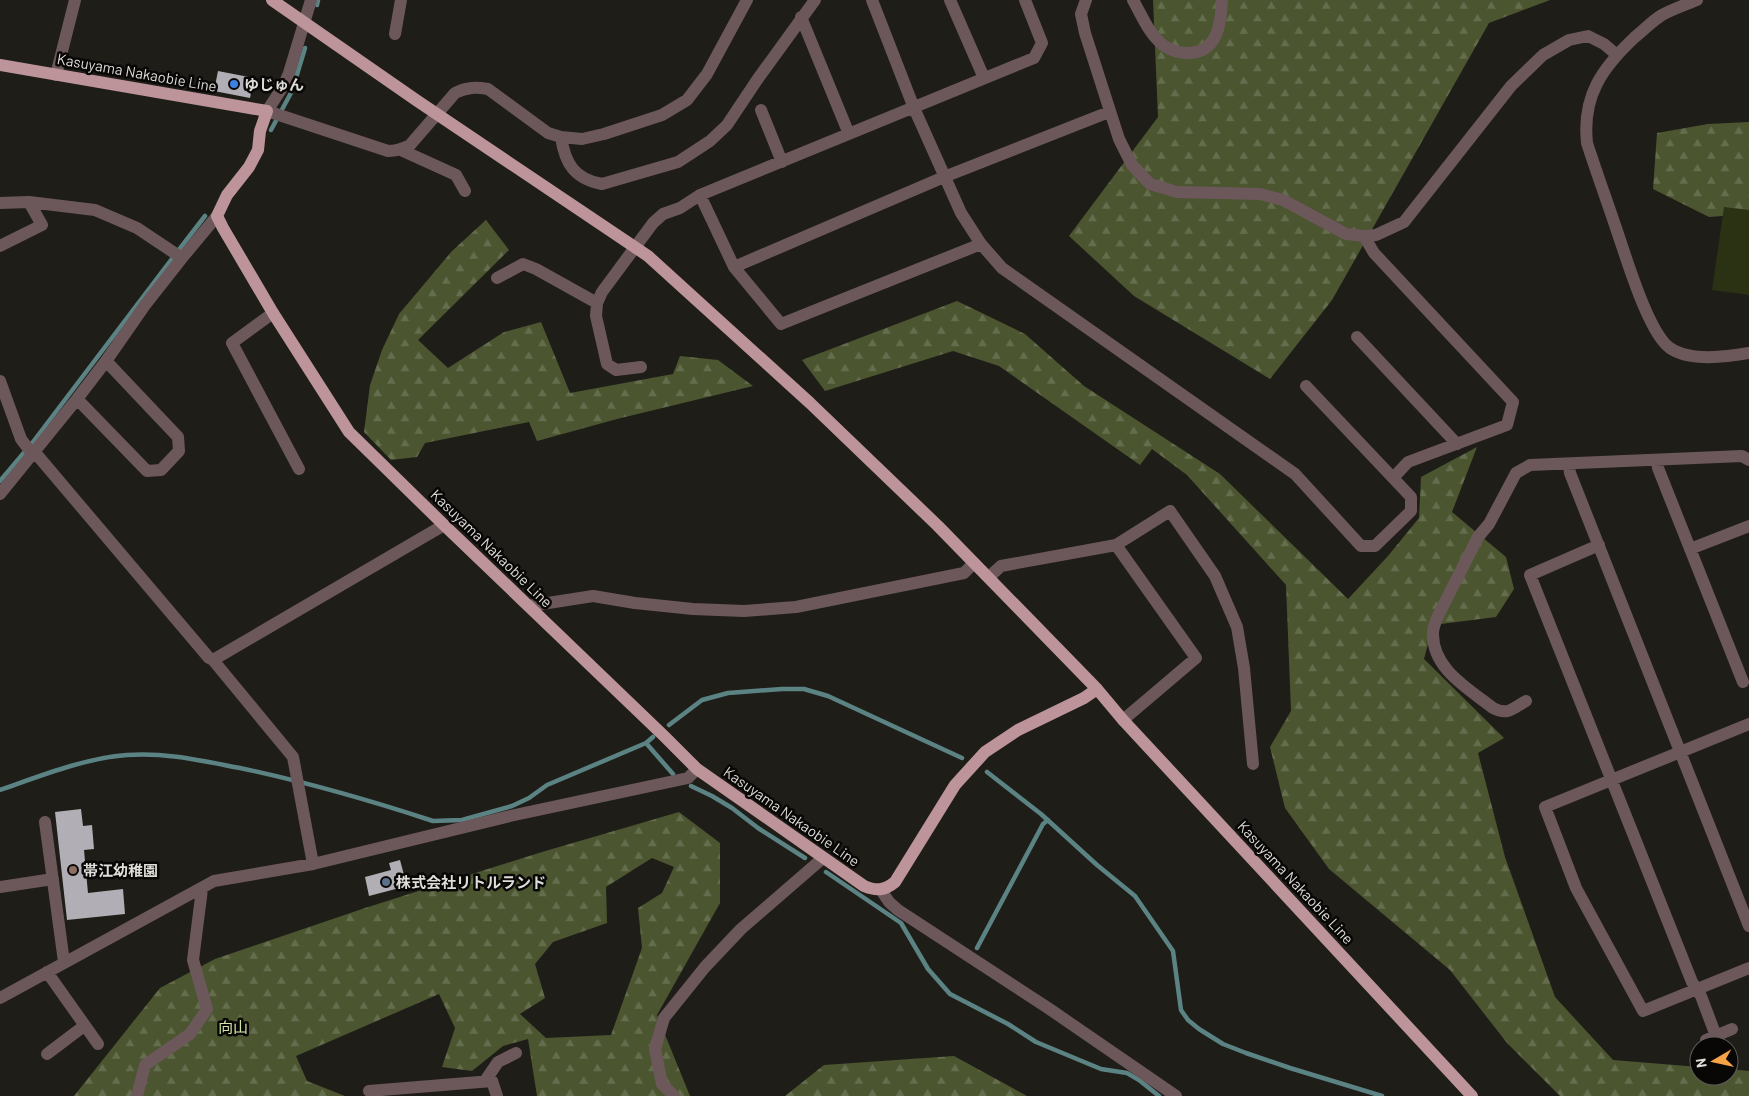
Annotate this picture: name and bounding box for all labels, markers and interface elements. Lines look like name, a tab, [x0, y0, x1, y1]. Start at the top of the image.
street label: Kasuyama Nakaobie Line	[56, 49, 218, 95]
place label: ゆじゅん	[244, 75, 304, 93]
marker: ゆじゅん	[228, 78, 240, 90]
street label: Kasuyama Nakaobie Line	[428, 485, 556, 611]
street label: Kasuyama Nakaobie Line	[721, 762, 863, 870]
street label: Kasuyama Nakaobie Line	[1234, 817, 1358, 947]
place label: 帯江幼稚園	[83, 861, 158, 879]
marker: 帯江幼稚園	[67, 864, 79, 876]
place label: 株式会社リトルランド	[396, 873, 546, 891]
marker: 株式会社リトルランド	[380, 876, 392, 888]
park label: 向山	[218, 1018, 248, 1036]
north arrow	[1689, 1036, 1739, 1086]
text: N	[1692, 1057, 1710, 1069]

